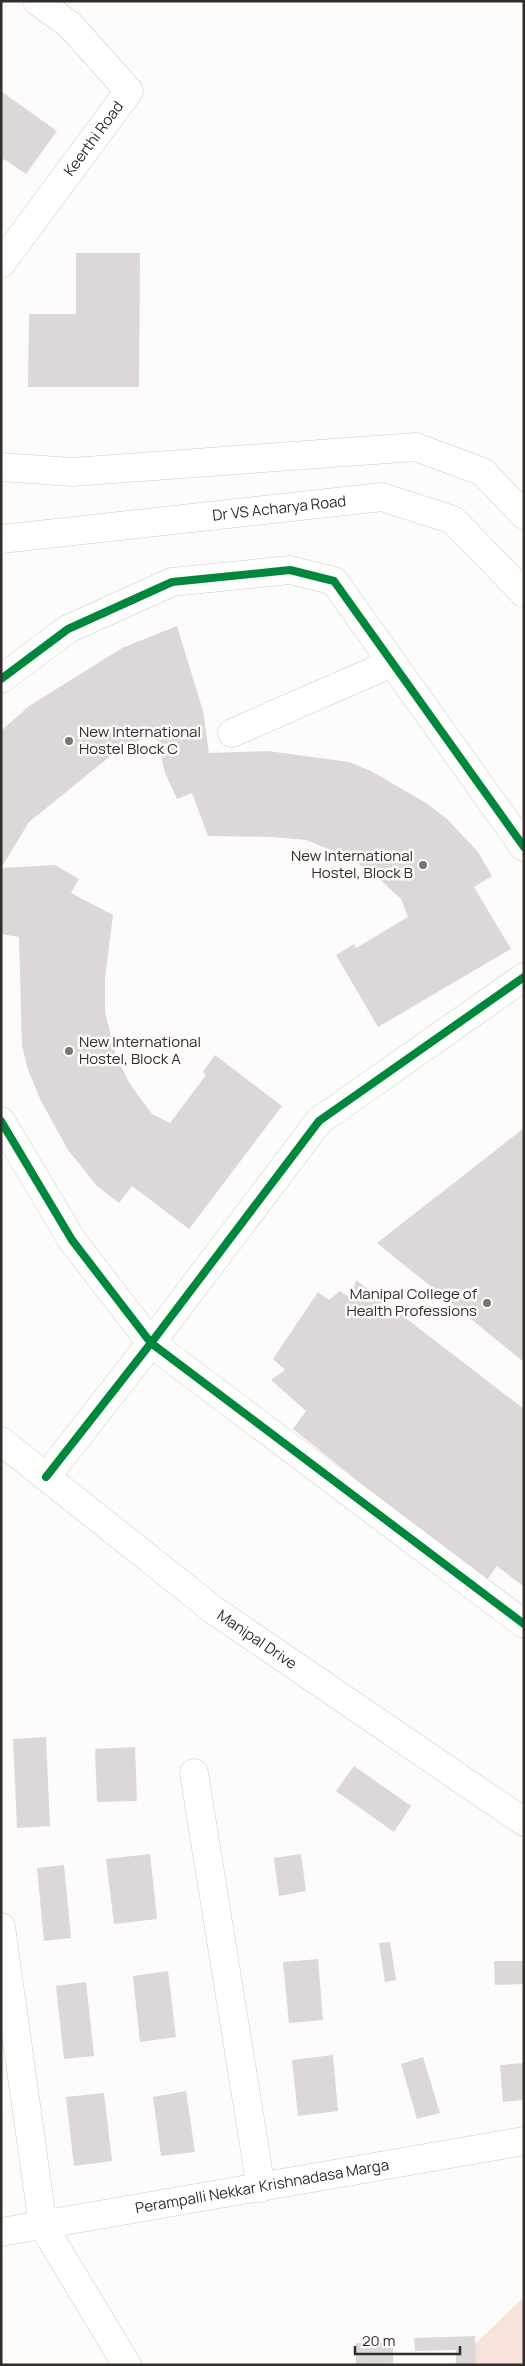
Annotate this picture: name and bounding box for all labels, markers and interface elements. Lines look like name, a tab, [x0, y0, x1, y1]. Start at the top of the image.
street label: Keerthi Road	[59, 97, 128, 180]
street label: Dr VS Acharya Road	[211, 490, 347, 526]
place label: New International Hostel Block C	[79, 721, 201, 759]
marker: New International Hostel Block C	[63, 735, 75, 747]
place label: New International Hostel, Block B	[291, 845, 413, 883]
marker: New International Hostel, Block B	[417, 859, 429, 871]
place label: New International Hostel, Block A	[79, 1031, 201, 1069]
marker: New International Hostel, Block A	[63, 1045, 75, 1057]
place label: Manipal College of Health Professions	[346, 1283, 478, 1321]
marker: Manipal College of Health Professions	[481, 1297, 493, 1309]
street label: Manipal Drive	[213, 1604, 301, 1674]
street label: Perampalli Nekkar Krishnadasa Marga	[134, 2154, 390, 2218]
scale bar	[355, 2324, 460, 2356]
text: 20 m	[362, 2330, 395, 2351]

